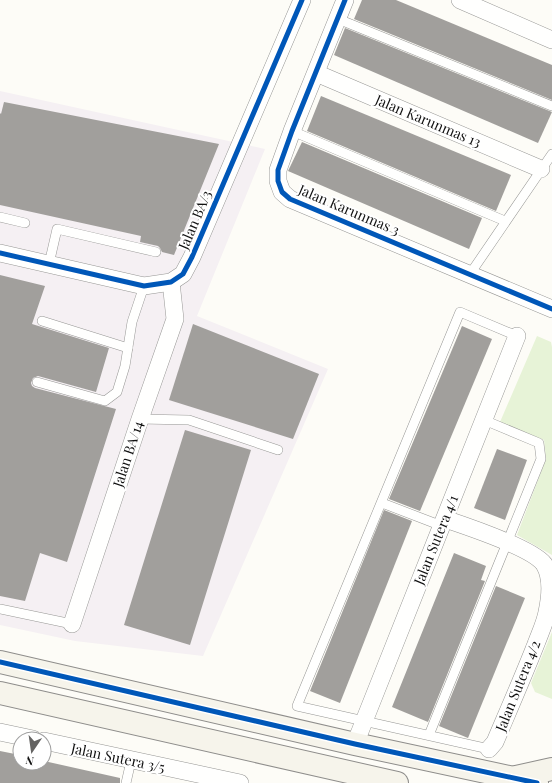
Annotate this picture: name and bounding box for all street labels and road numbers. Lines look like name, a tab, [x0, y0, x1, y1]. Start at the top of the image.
street label: Jalan Karunmas 13	[371, 89, 484, 151]
street label: Jalan Karunmas 3	[295, 179, 403, 239]
street label: Jalan BA/3	[173, 187, 216, 253]
street label: Jalan BA/14	[108, 418, 147, 490]
street label: Jalan Sutera 4/1	[409, 492, 462, 588]
street label: Jalan Sutera 4/2	[490, 637, 545, 735]
street label: Jalan Sutera 3/5	[69, 738, 167, 777]

